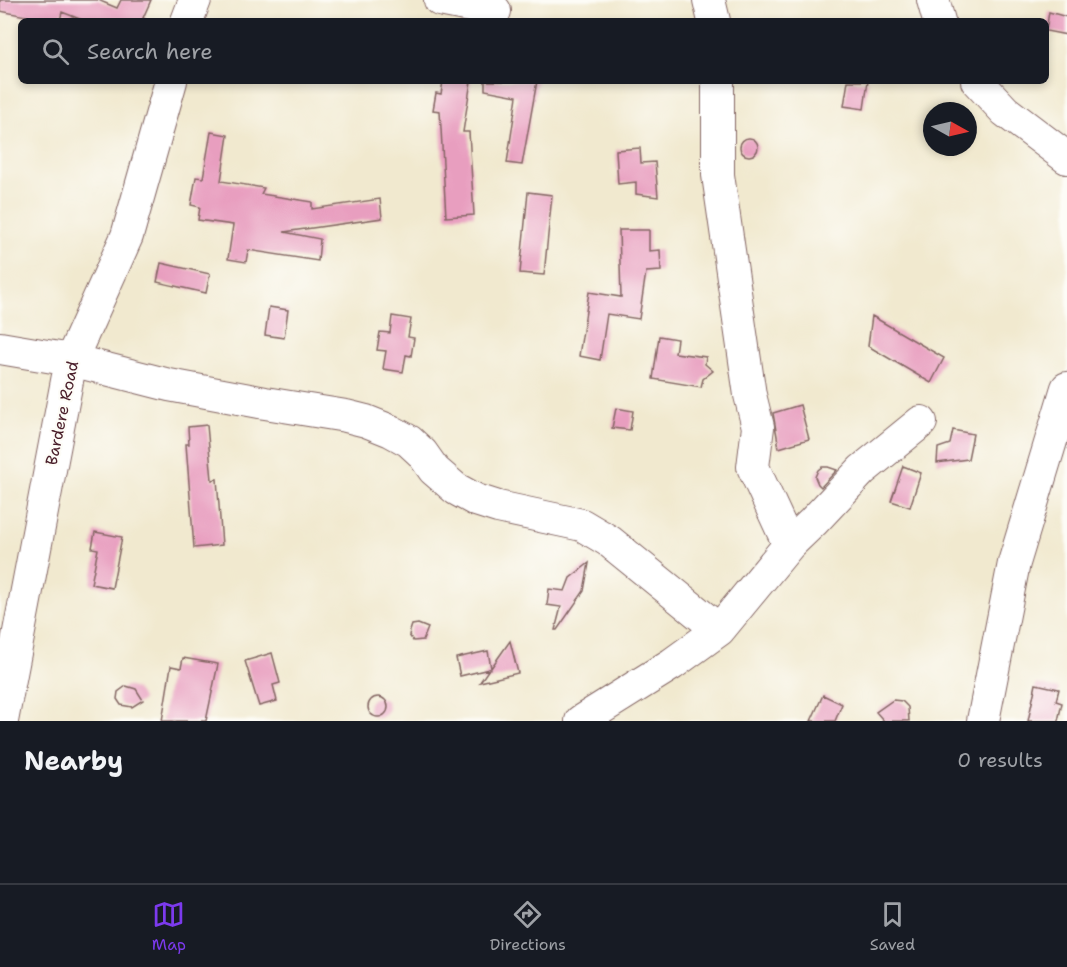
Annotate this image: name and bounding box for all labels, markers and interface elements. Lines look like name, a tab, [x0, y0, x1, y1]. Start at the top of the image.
search box	[18, 18, 1049, 84]
icon: search	[39, 35, 72, 68]
text: Search here	[87, 37, 213, 66]
north arrow	[923, 102, 977, 156]
street label: Bardere Road	[41, 359, 83, 467]
text: Nearby	[24, 743, 123, 778]
text: 0 results	[957, 747, 1043, 773]
tab: Map	[152, 898, 186, 955]
tab: Directions	[490, 898, 566, 955]
tab: Saved	[870, 898, 915, 955]

